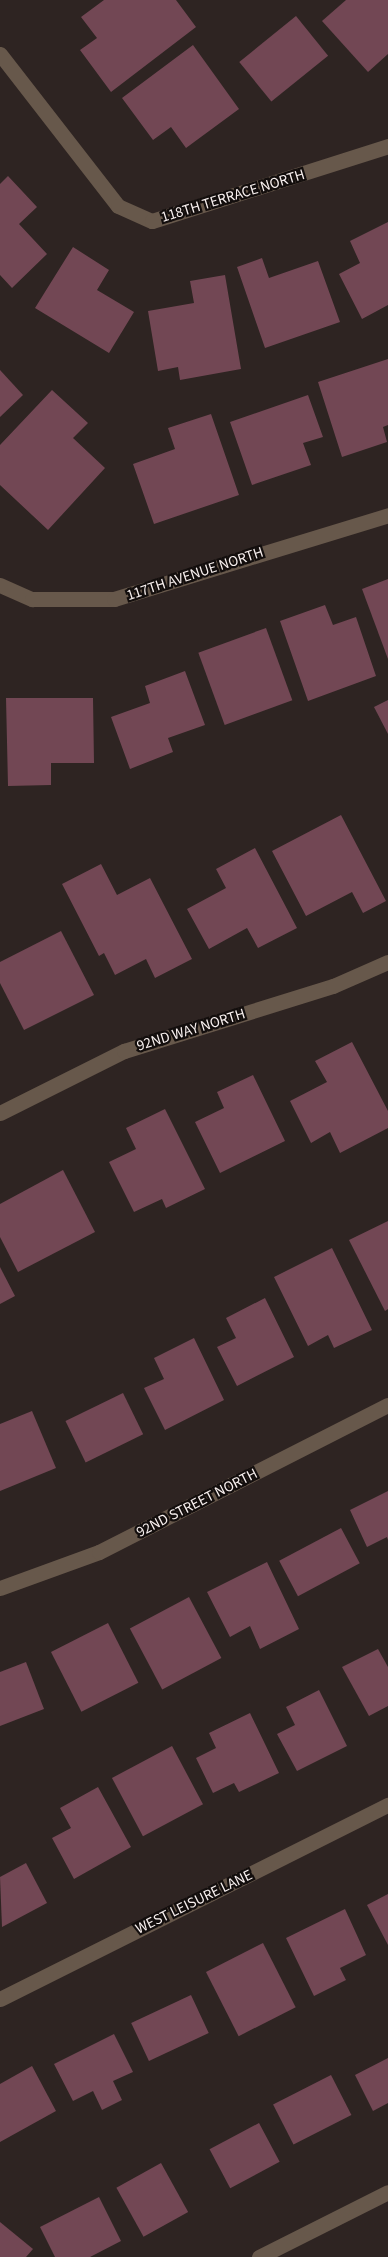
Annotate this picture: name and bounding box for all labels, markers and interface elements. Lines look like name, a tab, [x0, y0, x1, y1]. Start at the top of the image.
street label: 118TH TERRACE NORTH	[159, 166, 307, 226]
street label: 117TH AVENUE NORTH	[124, 543, 266, 605]
street label: 92ND WAY NORTH	[135, 1005, 247, 1055]
street label: 92ND STREET NORTH	[133, 1465, 261, 1541]
street label: WEST LEISURE LANE	[133, 1866, 255, 1938]

